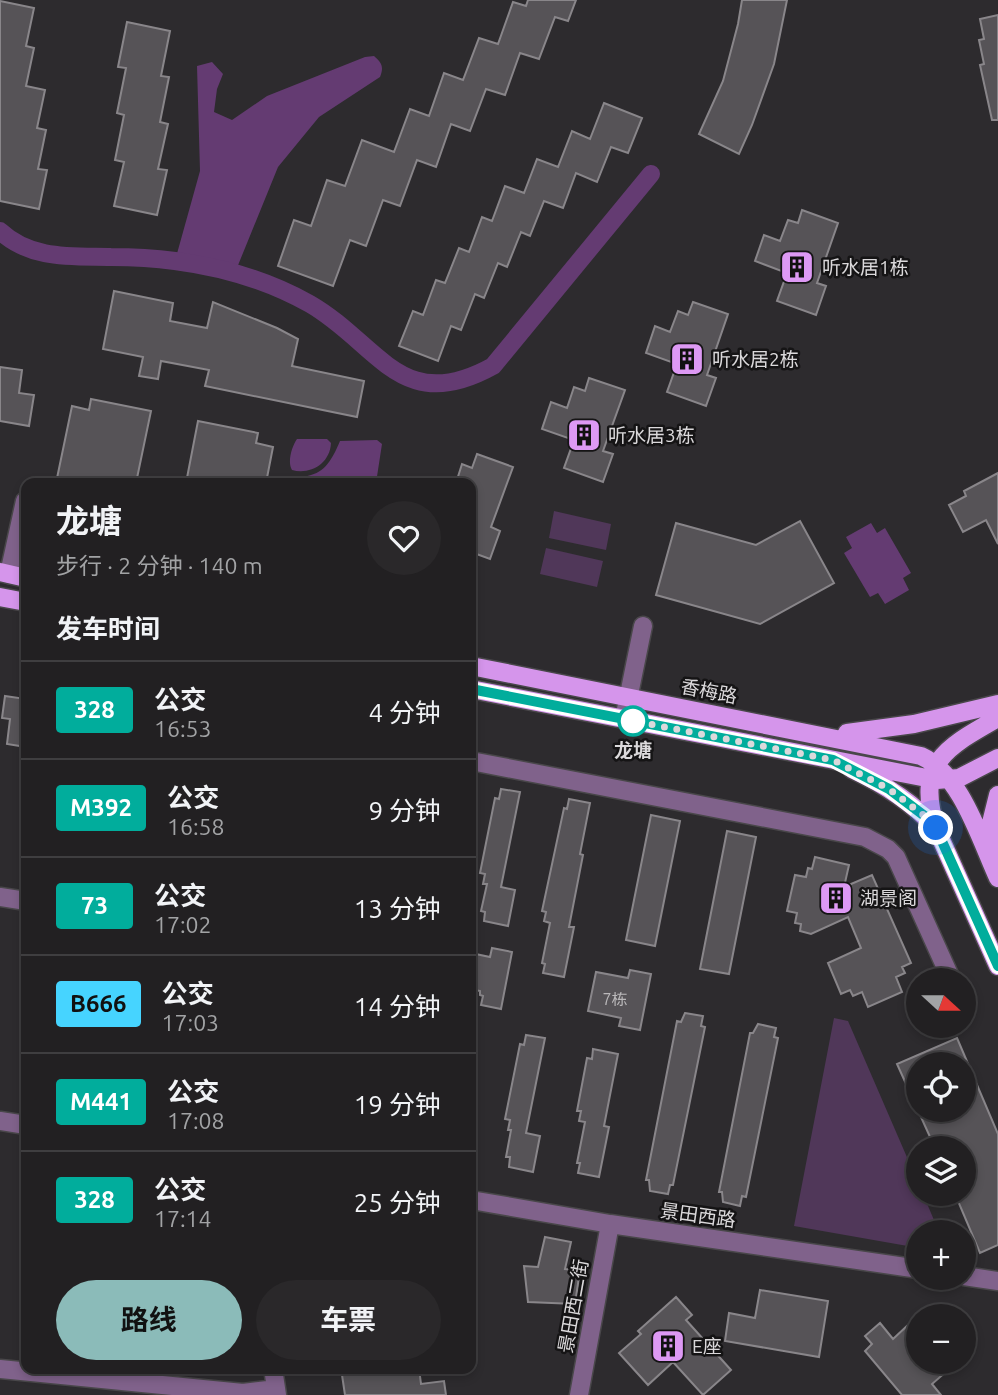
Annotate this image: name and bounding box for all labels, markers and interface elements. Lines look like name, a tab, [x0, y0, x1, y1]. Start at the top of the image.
building icon: 听水居1栋	[778, 248, 816, 286]
place label: 听水居1栋	[822, 256, 909, 278]
building icon: 听水居2栋	[668, 340, 706, 378]
place label: 听水居2栋	[712, 348, 799, 370]
building icon: 听水居3栋	[565, 416, 603, 454]
place label: 听水居3栋	[608, 424, 695, 446]
button: heart	[367, 501, 441, 575]
text: 龙塘	[56, 502, 122, 539]
text: 步行 · 2 分钟 · 140 m	[56, 553, 263, 578]
text: 发车时间	[56, 614, 160, 643]
street label: 香梅路	[679, 675, 739, 707]
text: 公交	[154, 685, 206, 714]
text: 328	[74, 696, 115, 723]
text: 4 分钟	[368, 698, 441, 727]
marker: 龙塘	[618, 706, 648, 736]
text: 16:53	[154, 716, 212, 741]
place label: 龙塘	[614, 739, 652, 761]
text: 公交	[167, 783, 219, 812]
text: M392	[70, 794, 132, 821]
text: 9 分钟	[368, 796, 441, 825]
your location	[918, 810, 953, 845]
text: 16:58	[167, 814, 225, 839]
building icon: 湖景阁	[817, 879, 855, 917]
text: 公交	[154, 881, 206, 910]
place label: 湖景阁	[860, 887, 917, 909]
text: 73	[81, 892, 108, 919]
text: 13 分钟	[354, 894, 441, 923]
text: 17:02	[154, 912, 212, 937]
north arrow	[906, 968, 976, 1038]
map controls	[906, 968, 976, 1374]
text: 公交	[162, 979, 214, 1008]
text: B666	[70, 990, 127, 1017]
house number: 7栋	[602, 990, 628, 1008]
text: 14 分钟	[354, 992, 441, 1021]
text: 17:03	[162, 1010, 219, 1035]
button: locate	[906, 1052, 976, 1122]
text: 公交	[167, 1077, 219, 1106]
text: M441	[70, 1088, 132, 1115]
text: 19 分钟	[354, 1090, 441, 1119]
text: 17:08	[167, 1108, 225, 1133]
button: layers	[906, 1136, 976, 1206]
text: 公交	[154, 1175, 206, 1204]
text: 328	[74, 1186, 115, 1213]
text: 25 分钟	[354, 1188, 441, 1217]
street label: 景田西路	[659, 1199, 737, 1231]
text: 17:14	[154, 1206, 212, 1231]
button: +	[906, 1220, 976, 1290]
street label: 景田西二街	[554, 1257, 592, 1355]
button: 路线	[56, 1280, 242, 1360]
button: 车票	[256, 1280, 441, 1360]
button: −	[906, 1304, 976, 1374]
building icon: E座	[649, 1327, 687, 1365]
place label: E座	[692, 1335, 722, 1357]

